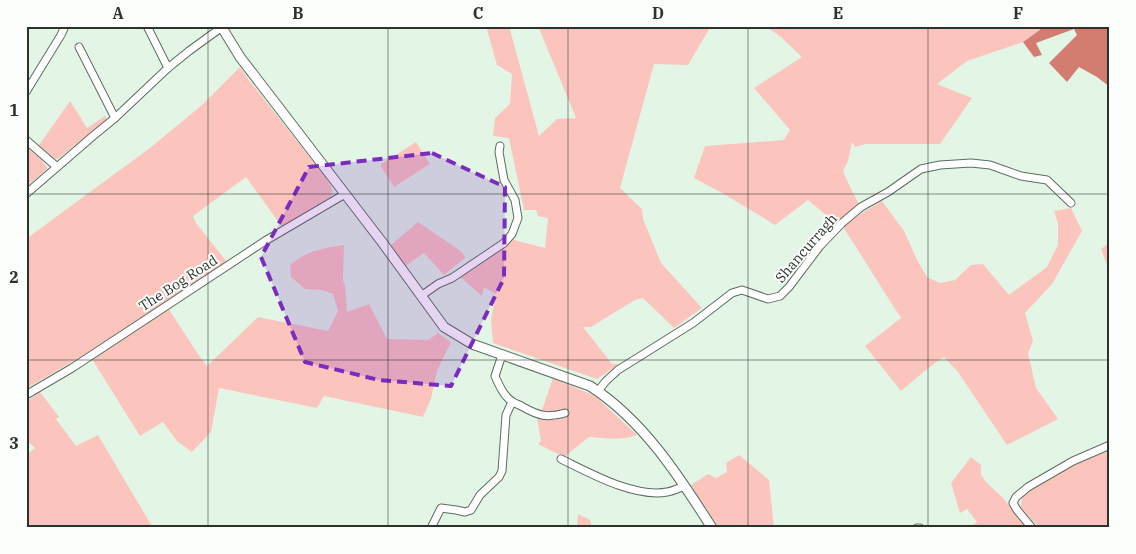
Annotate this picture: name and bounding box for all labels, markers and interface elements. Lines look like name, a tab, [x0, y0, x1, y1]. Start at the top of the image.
text: A	[112, 3, 124, 23]
text: B	[292, 3, 304, 23]
text: C	[473, 3, 483, 23]
text: D	[652, 3, 664, 23]
text: E	[833, 3, 843, 23]
text: F	[1013, 3, 1023, 23]
text: 1	[9, 100, 19, 120]
street label: Shancurragh	[771, 210, 841, 286]
street label: The Bog Road	[135, 251, 221, 315]
text: 2	[9, 267, 19, 287]
text: 3	[9, 433, 19, 453]

